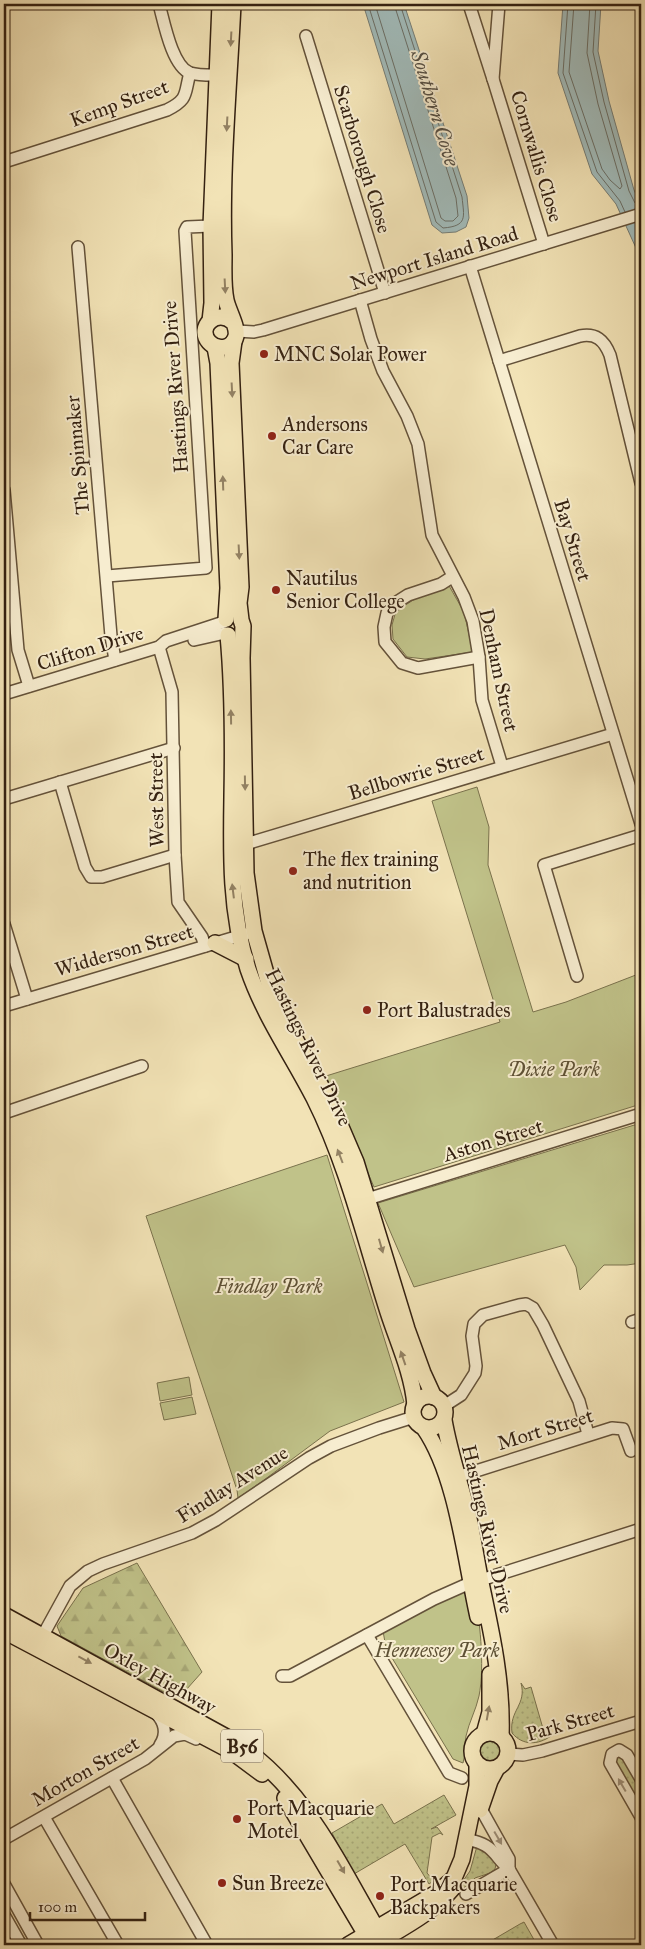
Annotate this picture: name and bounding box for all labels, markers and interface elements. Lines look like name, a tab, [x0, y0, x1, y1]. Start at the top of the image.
one-way arrow	[227, 32, 235, 48]
water label: Southern Cove	[405, 46, 465, 170]
street label: Kemp Street	[66, 74, 172, 132]
street label: Scarborough Close	[328, 82, 397, 236]
street label: Cornwallis Close	[506, 87, 568, 225]
one-way arrow	[223, 116, 231, 132]
street label: Newport Island Road	[347, 221, 521, 295]
one-way arrow	[222, 278, 230, 294]
street label: Hastings River Drive	[157, 300, 194, 474]
place label: MNC Solar Power	[274, 342, 427, 366]
marker: MNC Solar Power	[258, 348, 270, 360]
one-way arrow	[229, 382, 237, 398]
street label: The Spinnaker	[60, 394, 94, 516]
place label: Andersons Car Care	[281, 412, 368, 459]
marker: Andersons Car Care	[266, 430, 278, 442]
one-way arrow	[219, 474, 227, 490]
street label: Bay Street	[549, 496, 597, 584]
one-way arrow	[236, 544, 244, 560]
place label: Nautilus Senior College	[286, 566, 405, 614]
marker: Nautilus Senior College	[270, 584, 282, 596]
street label: Denham Street	[474, 606, 524, 734]
street label: Clifton Drive	[34, 620, 146, 676]
one-way arrow	[227, 709, 235, 725]
street label: Bellbowrie Street	[345, 741, 487, 805]
street label: West Street	[143, 752, 169, 848]
one-way arrow	[241, 776, 249, 792]
place label: The flex training and nutrition	[303, 847, 439, 894]
marker: The flex training and nutrition	[287, 865, 299, 877]
one-way arrow	[229, 883, 237, 899]
street label: Widderson Street	[52, 919, 196, 981]
street label: Hastings River Drive	[260, 964, 358, 1130]
place label: Port Balustrades	[377, 998, 511, 1022]
marker: Port Balustrades	[361, 1004, 373, 1016]
park label: Dixie Park	[508, 1057, 600, 1081]
street label: Aston Street	[439, 1113, 546, 1167]
one-way arrow	[336, 1149, 343, 1164]
one-way arrow	[377, 1238, 385, 1253]
park label: Findlay Park	[214, 1274, 323, 1298]
one-way arrow	[399, 1350, 407, 1365]
street label: Mort Street	[494, 1403, 596, 1455]
street label: Findlay Avenue	[172, 1440, 292, 1528]
street label: Hastings River Drive	[456, 1442, 519, 1616]
street label: Oxley Highway	[99, 1637, 221, 1720]
park label: Hennessey Park	[373, 1638, 500, 1662]
one-way arrow	[78, 1656, 92, 1664]
street label: Park Street	[523, 1698, 617, 1746]
one-way arrow	[485, 1704, 493, 1720]
road number: B56	[221, 1730, 263, 1762]
street label: Morton Street	[27, 1731, 143, 1811]
one-way arrow	[618, 1778, 627, 1792]
place label: Port Macquarie Motel	[247, 1796, 374, 1843]
marker: Port Macquarie Motel	[231, 1813, 243, 1825]
one-way arrow	[493, 1831, 502, 1845]
one-way arrow	[336, 1861, 345, 1874]
place label: Sun Breeze	[232, 1871, 324, 1895]
place label: Port Macquarie Backpakers	[390, 1872, 517, 1919]
marker: Sun Breeze	[216, 1877, 228, 1889]
scale bar	[30, 1889, 145, 1921]
marker: Port Macquarie Backpakers	[374, 1890, 386, 1902]
text: 100 m	[38, 1898, 78, 1916]

